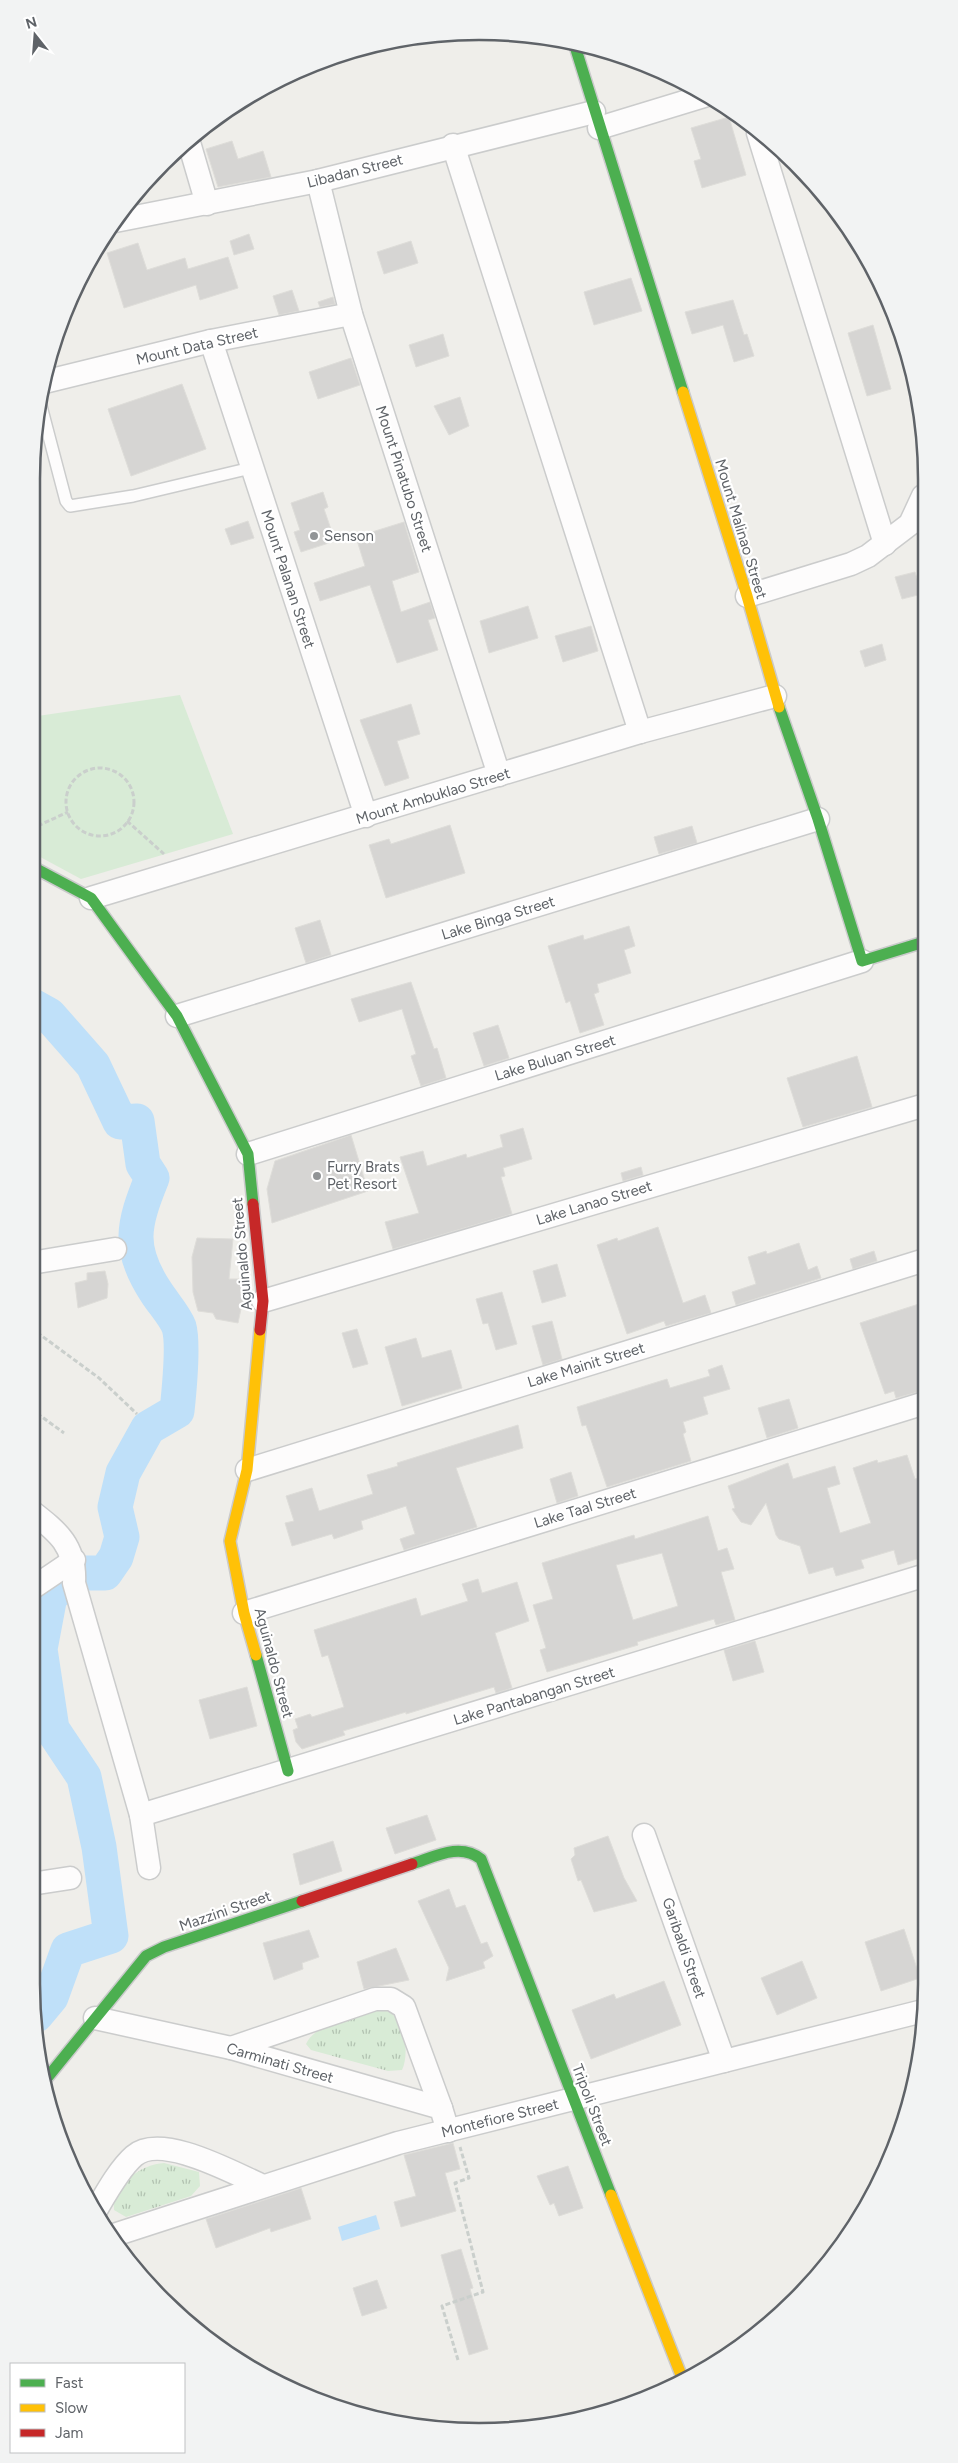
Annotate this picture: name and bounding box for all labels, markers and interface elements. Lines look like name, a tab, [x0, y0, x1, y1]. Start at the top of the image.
north arrow	[10, 10, 60, 60]
text: N	[24, 13, 39, 33]
street label: Libadan Street	[305, 150, 405, 192]
street label: Mount Data Street	[134, 323, 260, 369]
street label: Mount Pinatubo Street	[372, 403, 436, 555]
street label: Mount Malinao Street	[711, 457, 771, 601]
street label: Mount Palanan Street	[257, 507, 319, 651]
place label: Senson	[324, 527, 374, 545]
marker: Senson	[308, 530, 320, 542]
street label: Mount Ambuklao Street	[354, 764, 513, 828]
street label: Lake Binga Street	[439, 892, 557, 944]
street label: Lake Buluan Street	[492, 1031, 618, 1085]
place label: Furry Brats Pet Resort	[327, 1158, 400, 1193]
marker: Furry Brats Pet Resort	[311, 1170, 323, 1182]
street label: Lake Lanao Street	[534, 1177, 654, 1229]
street label: Aguinaldo Street	[228, 1196, 256, 1311]
street label: Lake Mainit Street	[525, 1339, 647, 1391]
street label: Lake Taal Street	[532, 1484, 639, 1532]
street label: Aguinaldo Street	[251, 1606, 297, 1720]
street label: Lake Pantabangan Street	[451, 1663, 617, 1729]
street label: Mazzini Street	[177, 1887, 274, 1935]
street label: Garibaldi Street	[658, 1895, 710, 2001]
street label: Carminati Street	[224, 2039, 336, 2087]
street label: Tripoli Street	[568, 2062, 616, 2149]
street label: Montefiore Street	[439, 2095, 561, 2141]
legend	[10, 2363, 185, 2453]
text: Fast	[55, 2374, 84, 2392]
text: Slow	[55, 2399, 88, 2417]
text: Jam	[55, 2424, 83, 2442]

